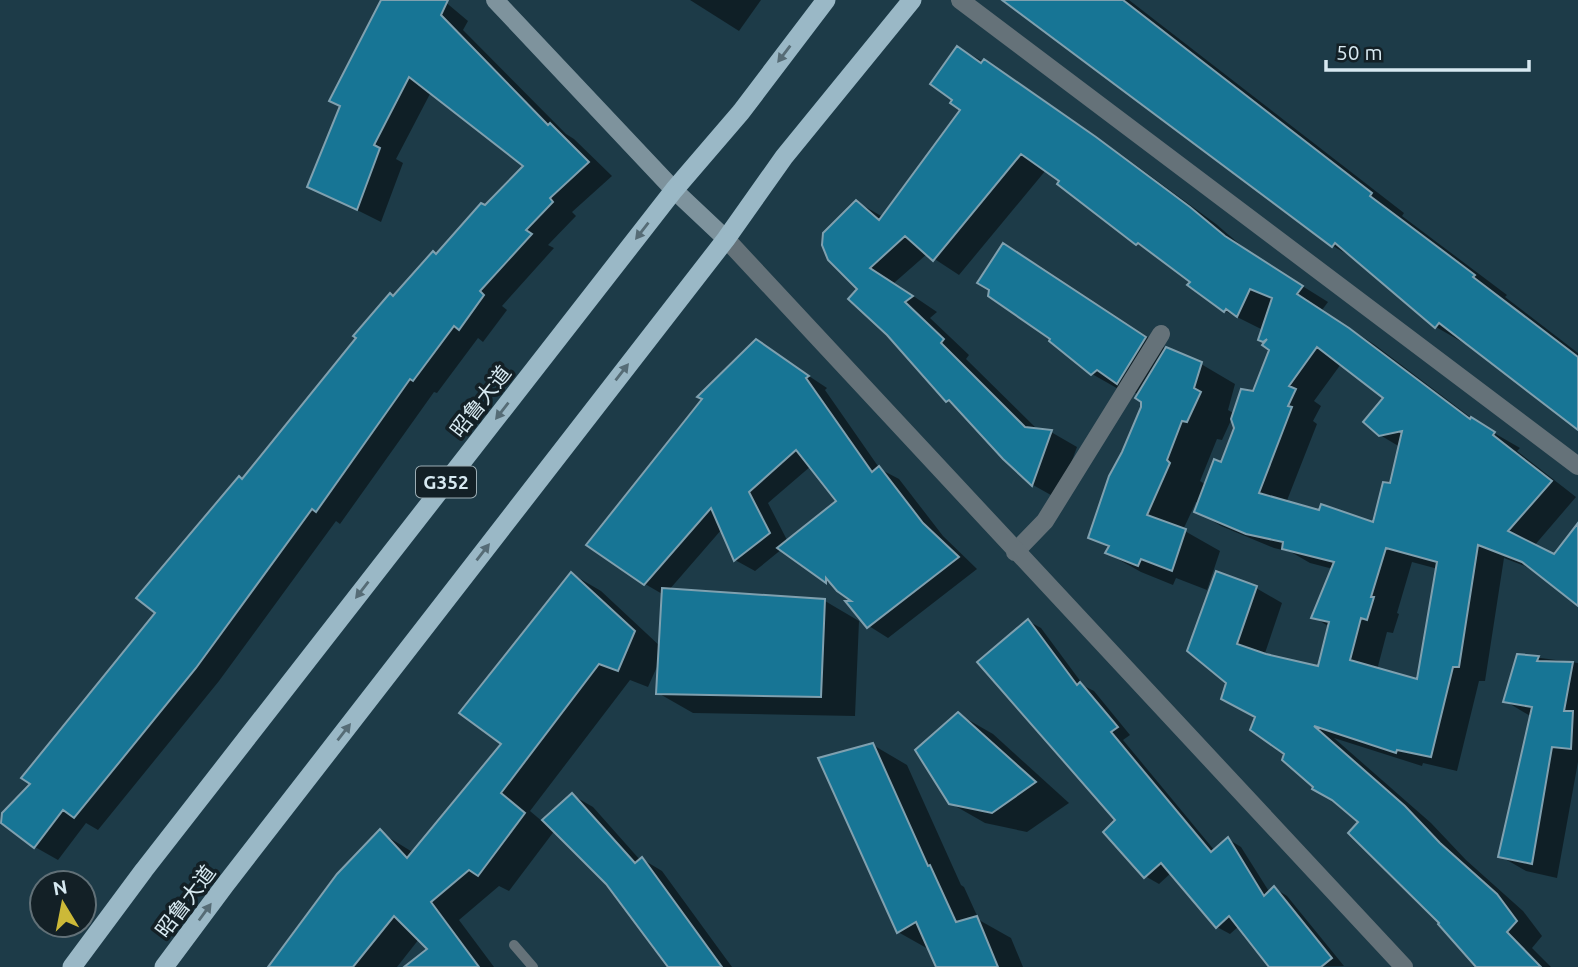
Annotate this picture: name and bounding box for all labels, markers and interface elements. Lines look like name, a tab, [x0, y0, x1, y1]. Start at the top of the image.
scale bar	[1326, 28, 1529, 72]
text: 50 m	[1336, 40, 1383, 64]
one-way arrow	[778, 45, 792, 63]
one-way arrow	[634, 222, 649, 240]
street label: 昭鲁大道	[445, 361, 515, 441]
one-way arrow	[615, 364, 630, 382]
one-way arrow	[494, 401, 509, 419]
road number: G352	[416, 467, 476, 498]
one-way arrow	[475, 543, 489, 561]
one-way arrow	[355, 581, 369, 599]
one-way arrow	[336, 723, 351, 741]
street label: 昭鲁大道	[150, 860, 220, 942]
north arrow	[28, 869, 98, 939]
text: N	[51, 875, 69, 899]
one-way arrow	[198, 903, 212, 921]

